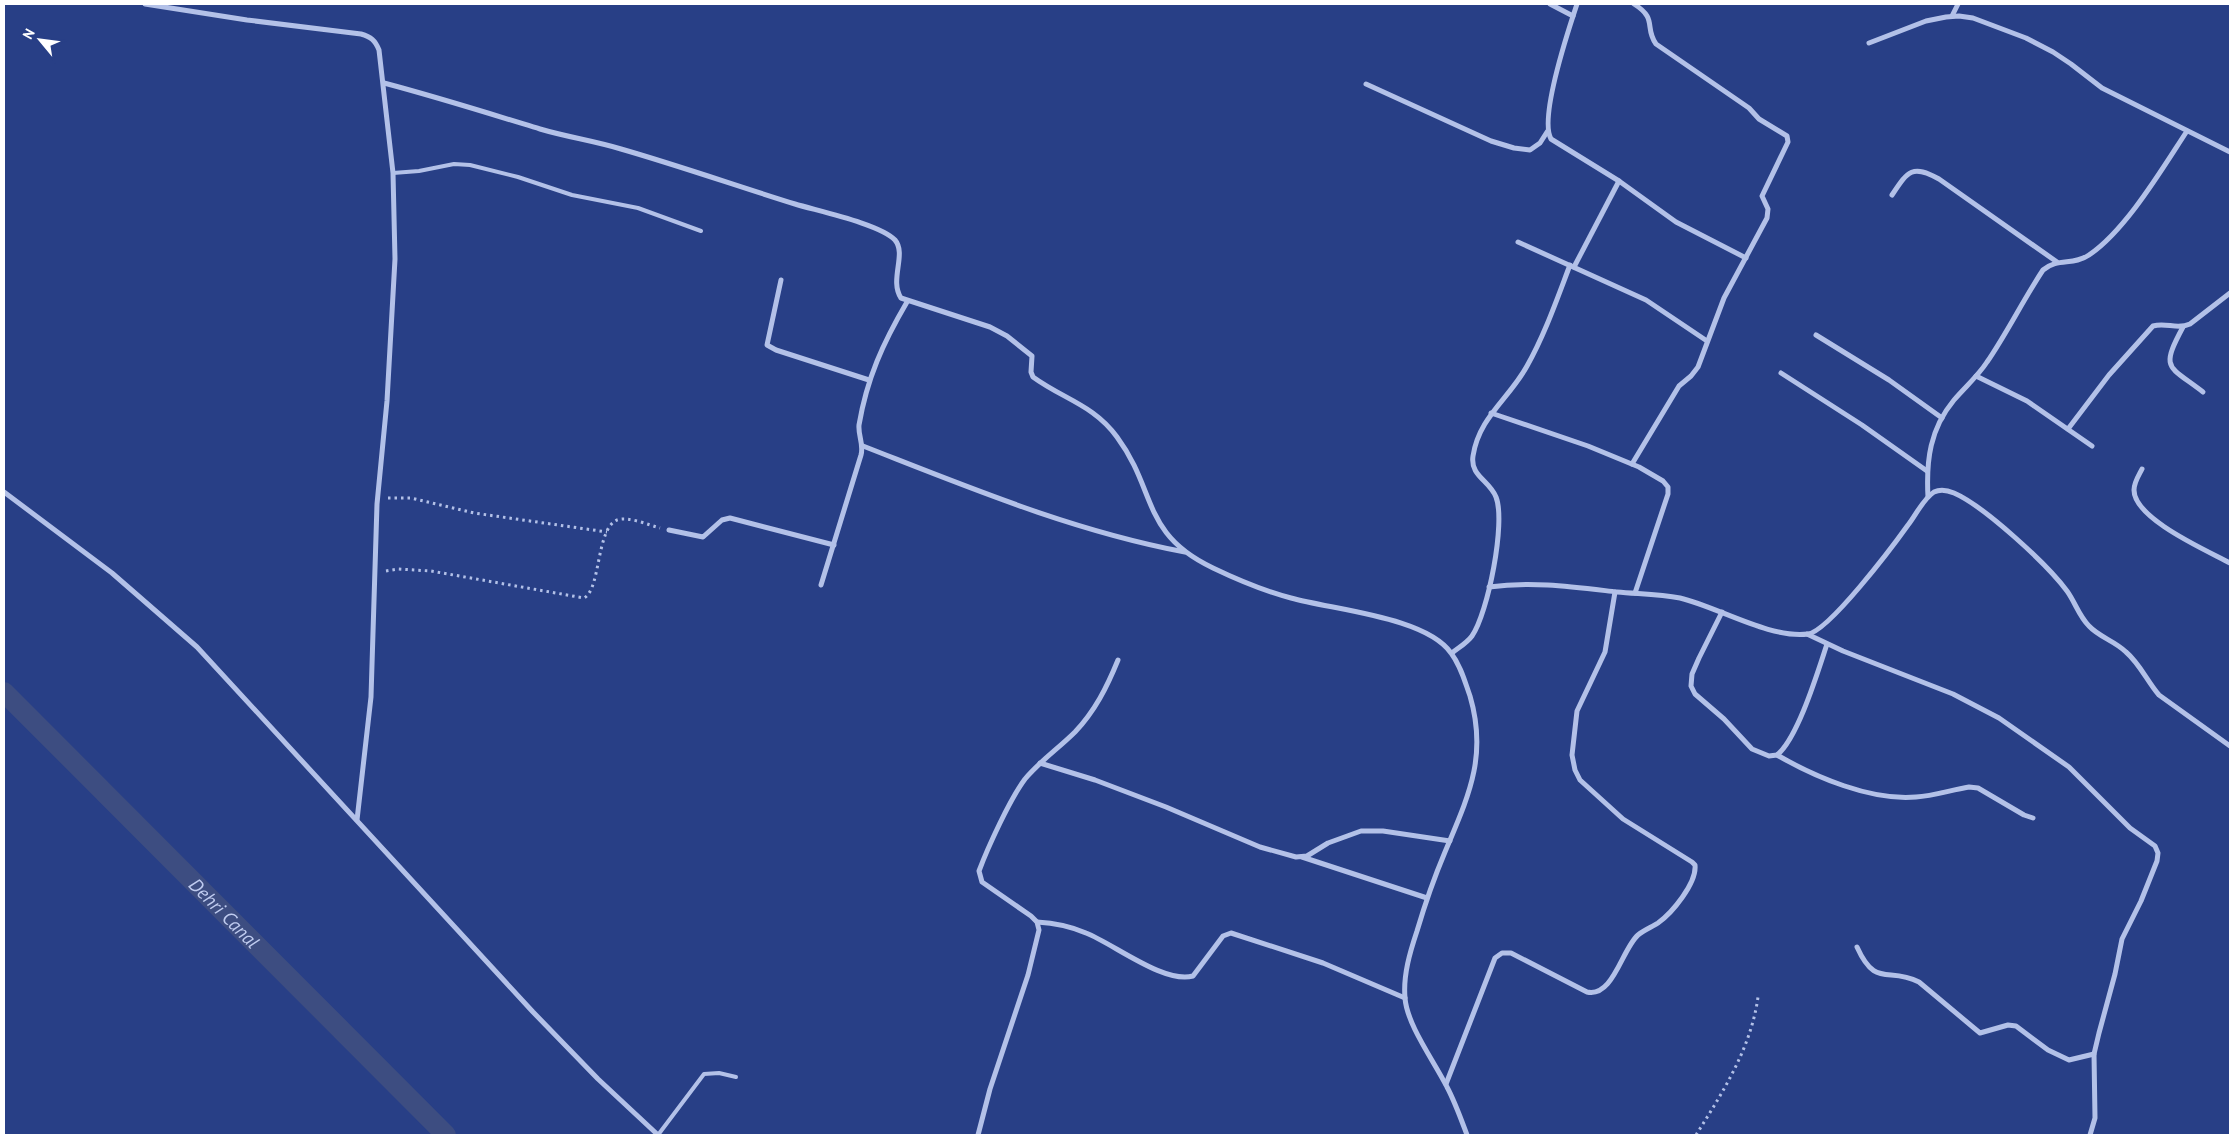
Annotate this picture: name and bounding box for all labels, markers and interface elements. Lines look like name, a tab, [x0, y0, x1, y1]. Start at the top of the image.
north arrow	[15, 15, 65, 65]
text: N	[19, 25, 39, 42]
water label: Dehri Canal	[184, 872, 265, 953]

